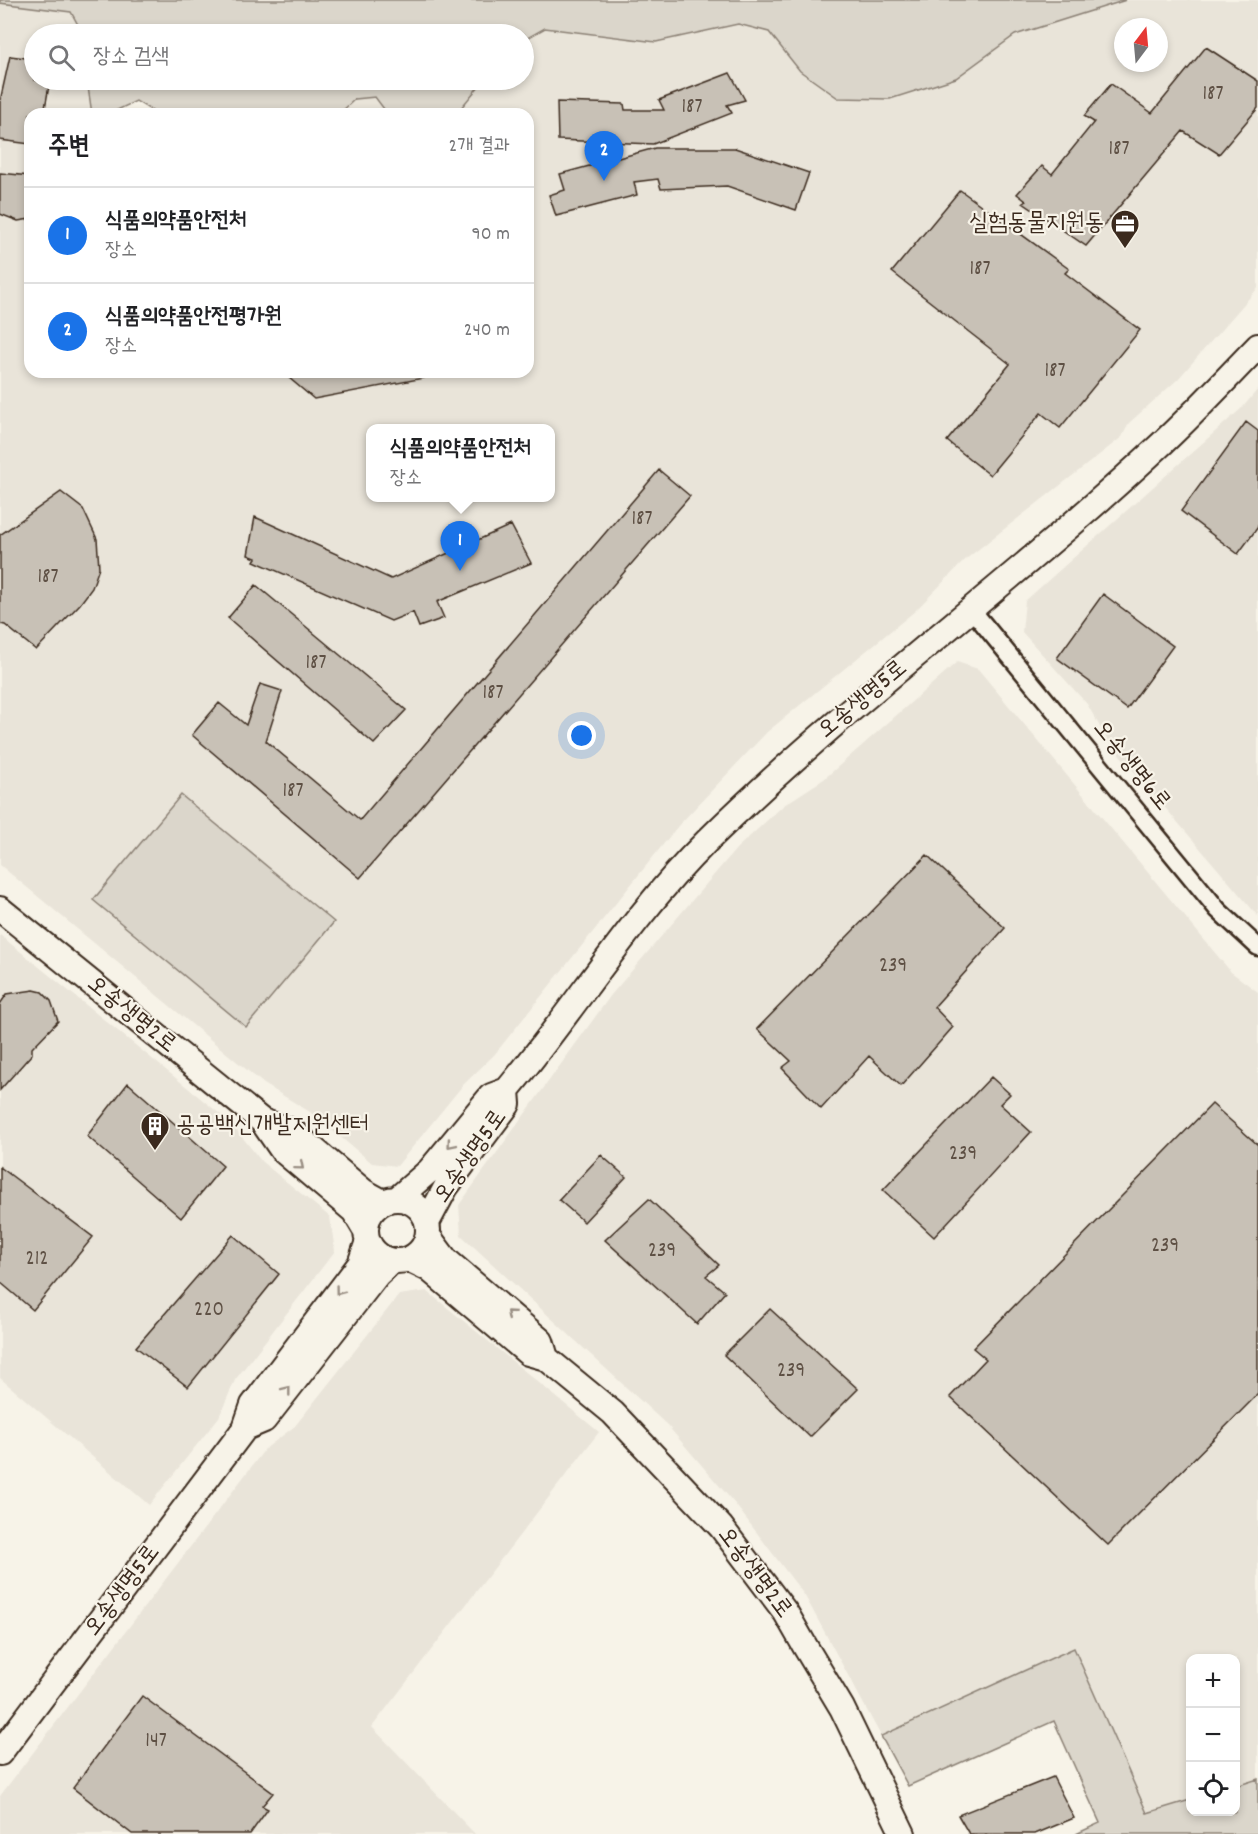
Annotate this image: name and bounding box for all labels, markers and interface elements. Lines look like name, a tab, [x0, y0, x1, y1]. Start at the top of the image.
north arrow	[1114, 18, 1168, 72]
search box	[24, 24, 534, 90]
icon: search	[45, 41, 78, 74]
text: 장소 검색	[93, 42, 169, 73]
house number: 187	[1202, 80, 1224, 110]
house number: 187	[681, 93, 703, 123]
text: 주변	[48, 129, 90, 166]
pin: 2	[584, 132, 624, 181]
text: 2개 결과	[448, 133, 510, 161]
house number: 187	[1108, 135, 1130, 165]
text: 식품의약품안전처	[105, 206, 247, 237]
place label: 실험동물지원동	[969, 207, 1104, 241]
office icon: 실험동물지원동	[1109, 208, 1141, 250]
text: 1	[65, 221, 70, 249]
text: 90 m	[472, 221, 510, 249]
text: 장소	[105, 237, 137, 265]
house number: 187	[969, 255, 991, 285]
text: 식품의약품안전평가원	[105, 302, 282, 333]
text: 2	[63, 317, 72, 345]
text: 240 m	[464, 317, 510, 345]
text: 장소	[105, 333, 137, 361]
house number: 187	[1044, 357, 1066, 387]
popup	[366, 424, 555, 502]
text: 식품의약품안전처	[390, 434, 531, 465]
text: 장소	[390, 465, 422, 493]
house number: 187	[631, 505, 653, 535]
pin: 1	[440, 522, 480, 571]
house number: 187	[37, 563, 59, 593]
house number: 187	[305, 649, 327, 679]
street label: 오송생명5로	[811, 652, 915, 748]
house number: 187	[482, 679, 504, 709]
street label: 오송생명6로	[1084, 713, 1178, 819]
your location	[567, 721, 596, 750]
house number: 187	[282, 777, 304, 807]
house number: 239	[879, 952, 907, 982]
street label: 오송생명2로	[79, 968, 183, 1062]
street label: 오송생명5로	[426, 1103, 516, 1211]
place label: 공공백신개발지원센터	[176, 1109, 369, 1143]
building icon: 공공백신개발지원센터	[139, 1110, 171, 1152]
one-way arrow	[447, 1137, 458, 1148]
house number: 239	[949, 1140, 977, 1170]
one-way arrow	[293, 1158, 304, 1169]
house number: 239	[1151, 1232, 1179, 1262]
house number: 239	[648, 1237, 676, 1267]
house number: 212	[26, 1245, 48, 1275]
one-way arrow	[335, 1285, 346, 1296]
house number: 220	[194, 1296, 224, 1326]
one-way arrow	[506, 1311, 517, 1322]
house number: 239	[777, 1357, 805, 1387]
one-way arrow	[280, 1386, 291, 1397]
street label: 오송생명2로	[708, 1520, 800, 1626]
street label: 오송생명5로	[77, 1538, 169, 1644]
map controls	[1186, 1654, 1240, 1816]
button: +	[1186, 1654, 1240, 1708]
button: −	[1186, 1708, 1240, 1762]
house number: 147	[145, 1727, 167, 1757]
button: locate	[1186, 1762, 1240, 1816]

